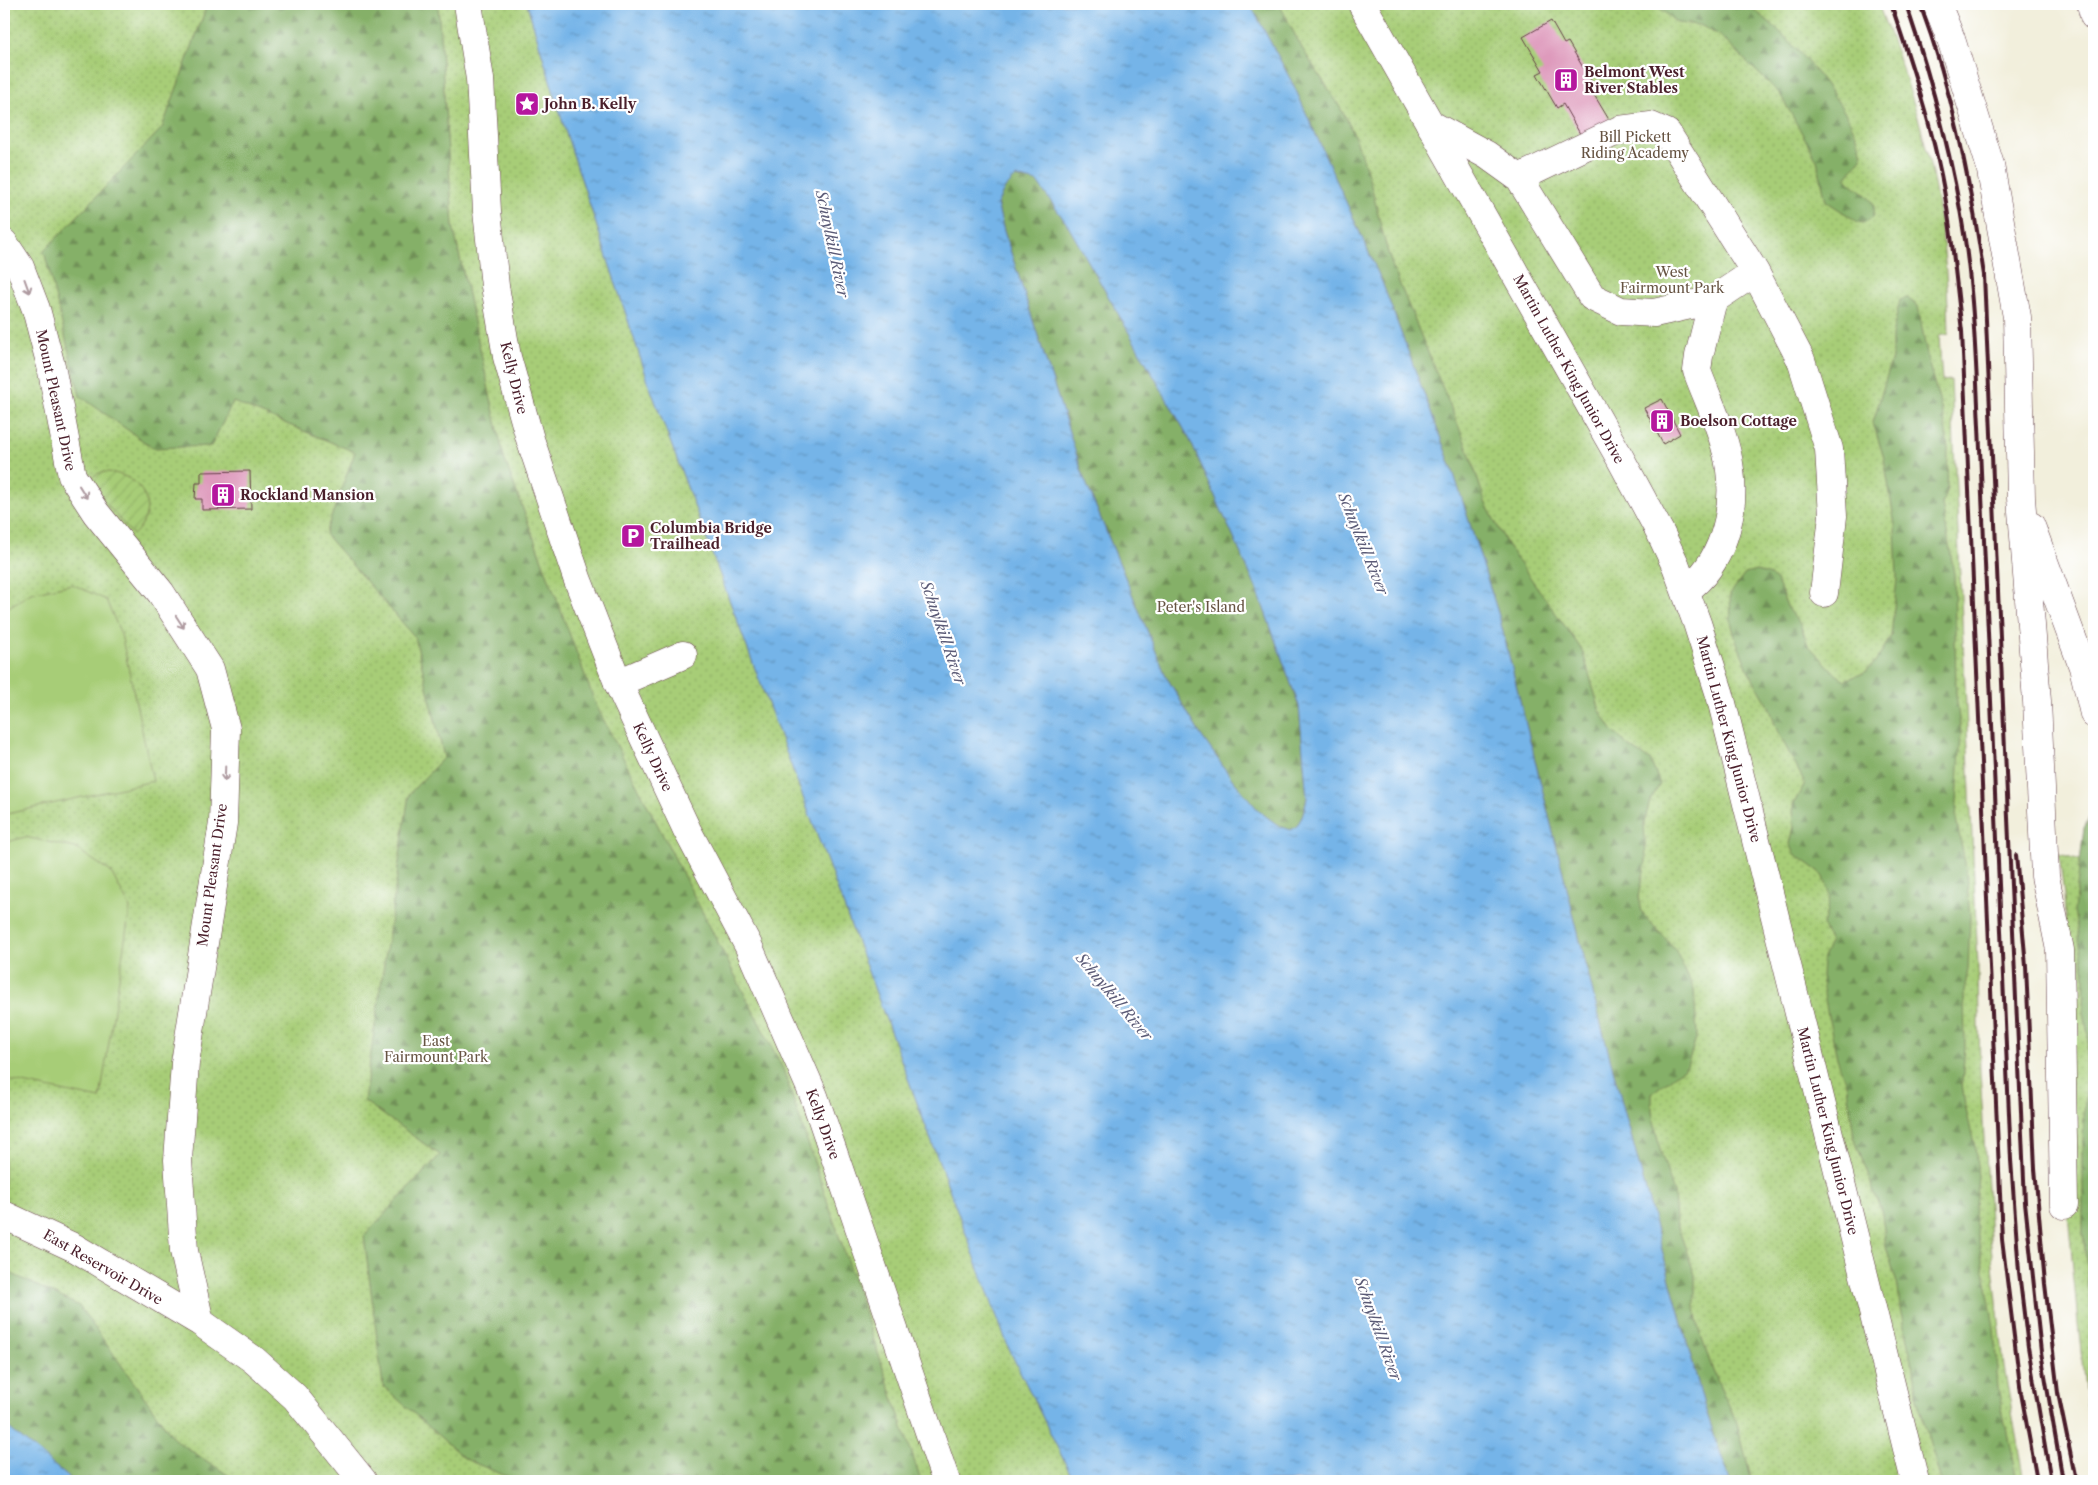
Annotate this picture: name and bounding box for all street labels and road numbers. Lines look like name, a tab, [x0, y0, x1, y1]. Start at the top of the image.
street label: Martin Luther King Junior Drive	[1509, 271, 1629, 467]
street label: Mount Pleasant Drive	[32, 328, 80, 473]
street label: Kelly Drive	[496, 340, 532, 416]
street label: Martin Luther King Junior Drive	[1693, 634, 1765, 845]
street label: Kelly Drive	[629, 720, 677, 794]
street label: Mount Pleasant Drive	[193, 802, 231, 948]
street label: Martin Luther King Junior Drive	[1793, 1025, 1863, 1237]
street label: Kelly Drive	[802, 1086, 844, 1162]
street label: East Reservoir Drive	[40, 1225, 166, 1309]

